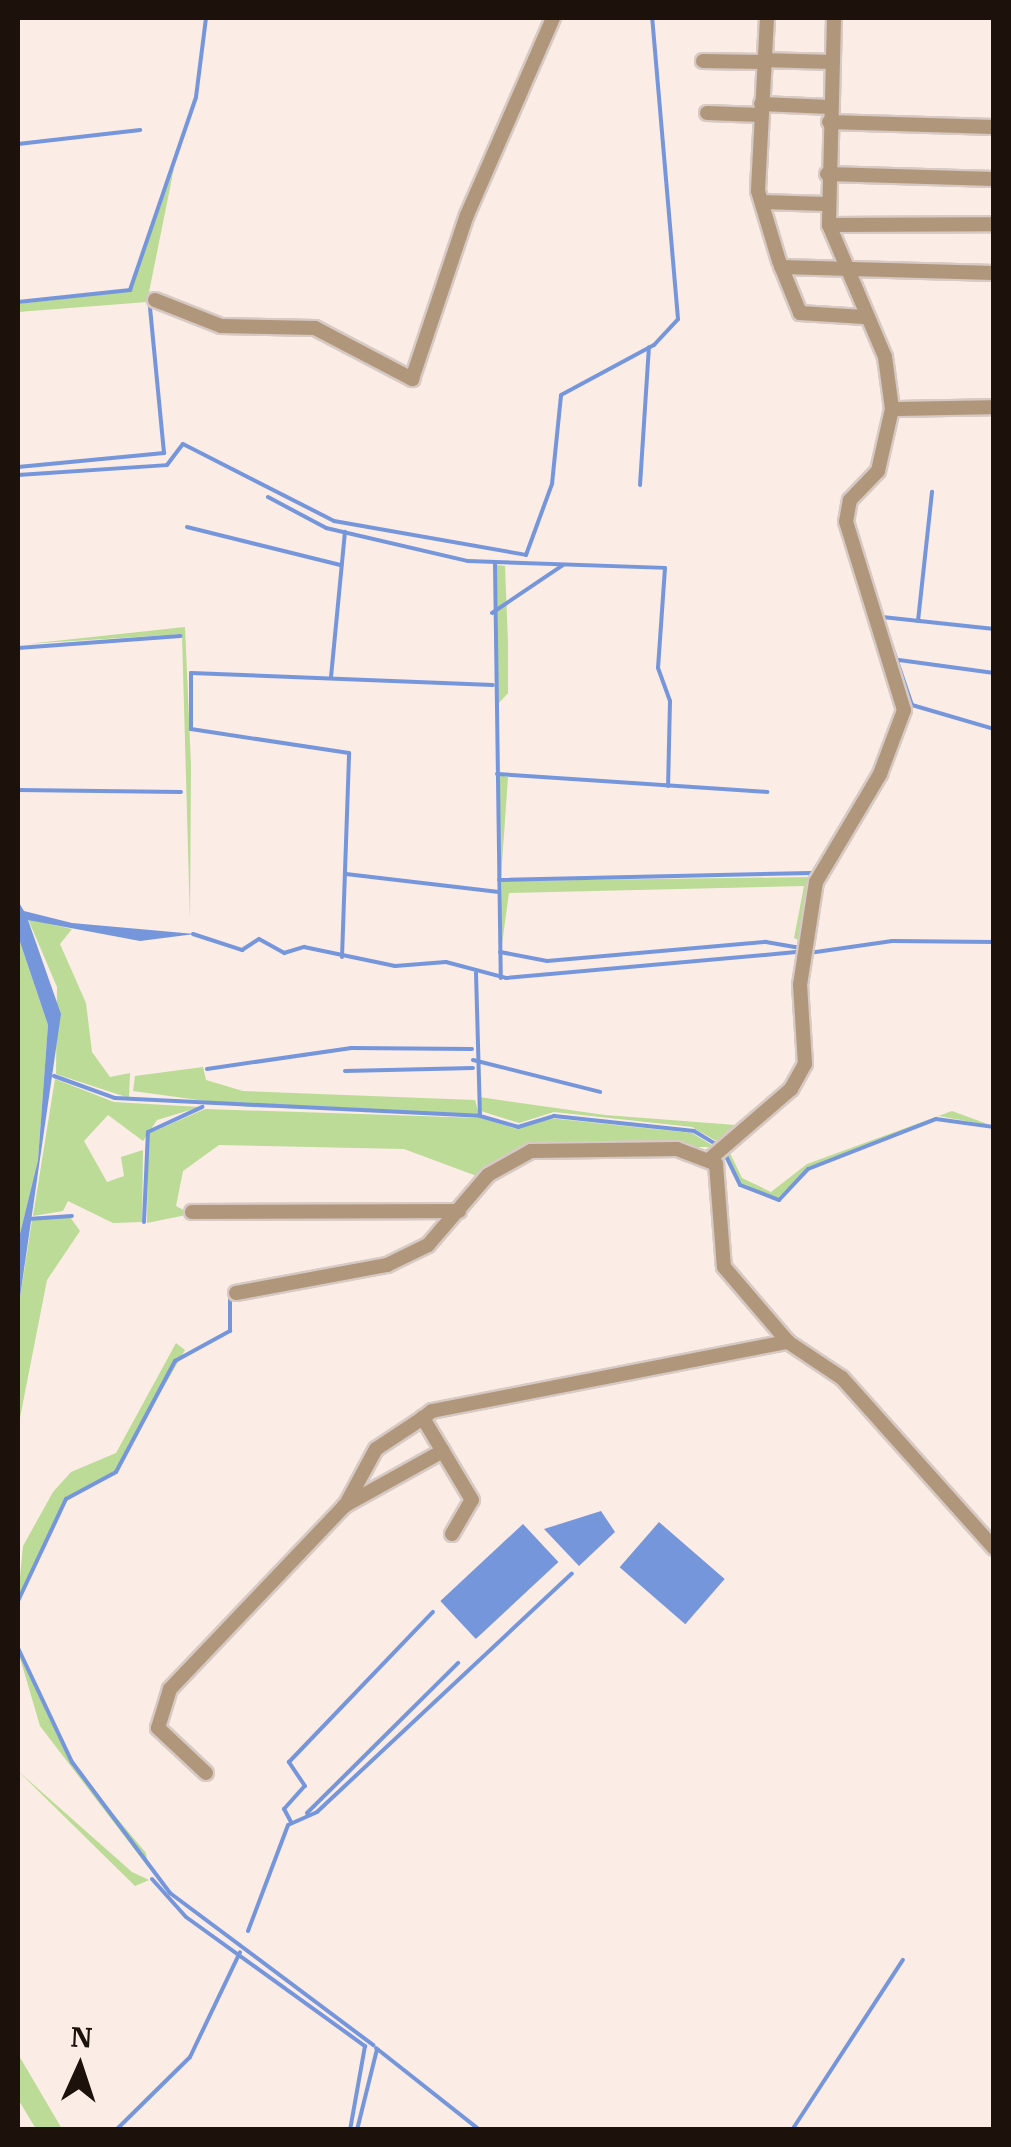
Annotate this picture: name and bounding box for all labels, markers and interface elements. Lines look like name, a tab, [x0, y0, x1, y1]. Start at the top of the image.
north arrow	[30, 2017, 130, 2117]
text: N	[70, 2017, 94, 2056]

